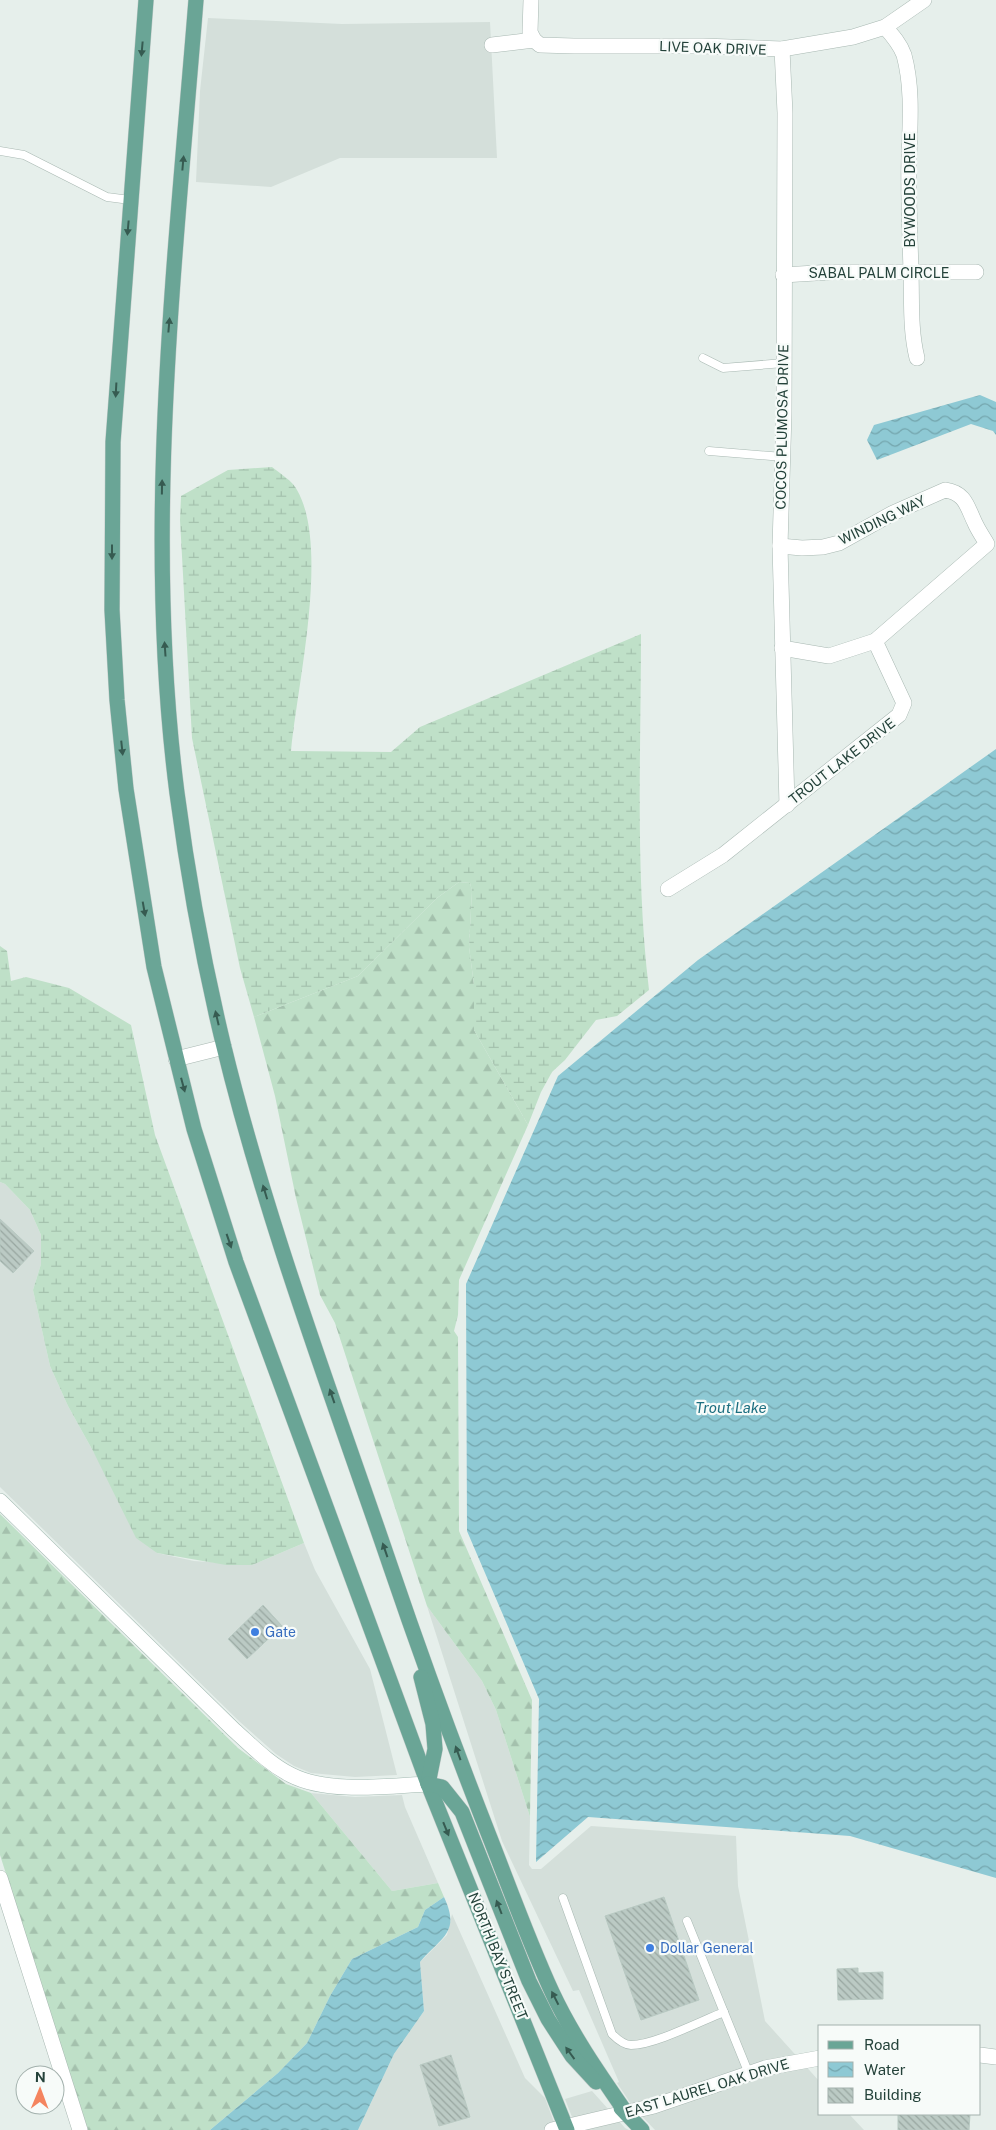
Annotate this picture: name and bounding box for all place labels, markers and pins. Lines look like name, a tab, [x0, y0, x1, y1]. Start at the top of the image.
place label: Gate	[265, 1624, 296, 1640]
marker: Gate	[249, 1626, 261, 1638]
place label: Dollar General	[660, 1940, 754, 1956]
marker: Dollar General	[644, 1942, 656, 1954]

